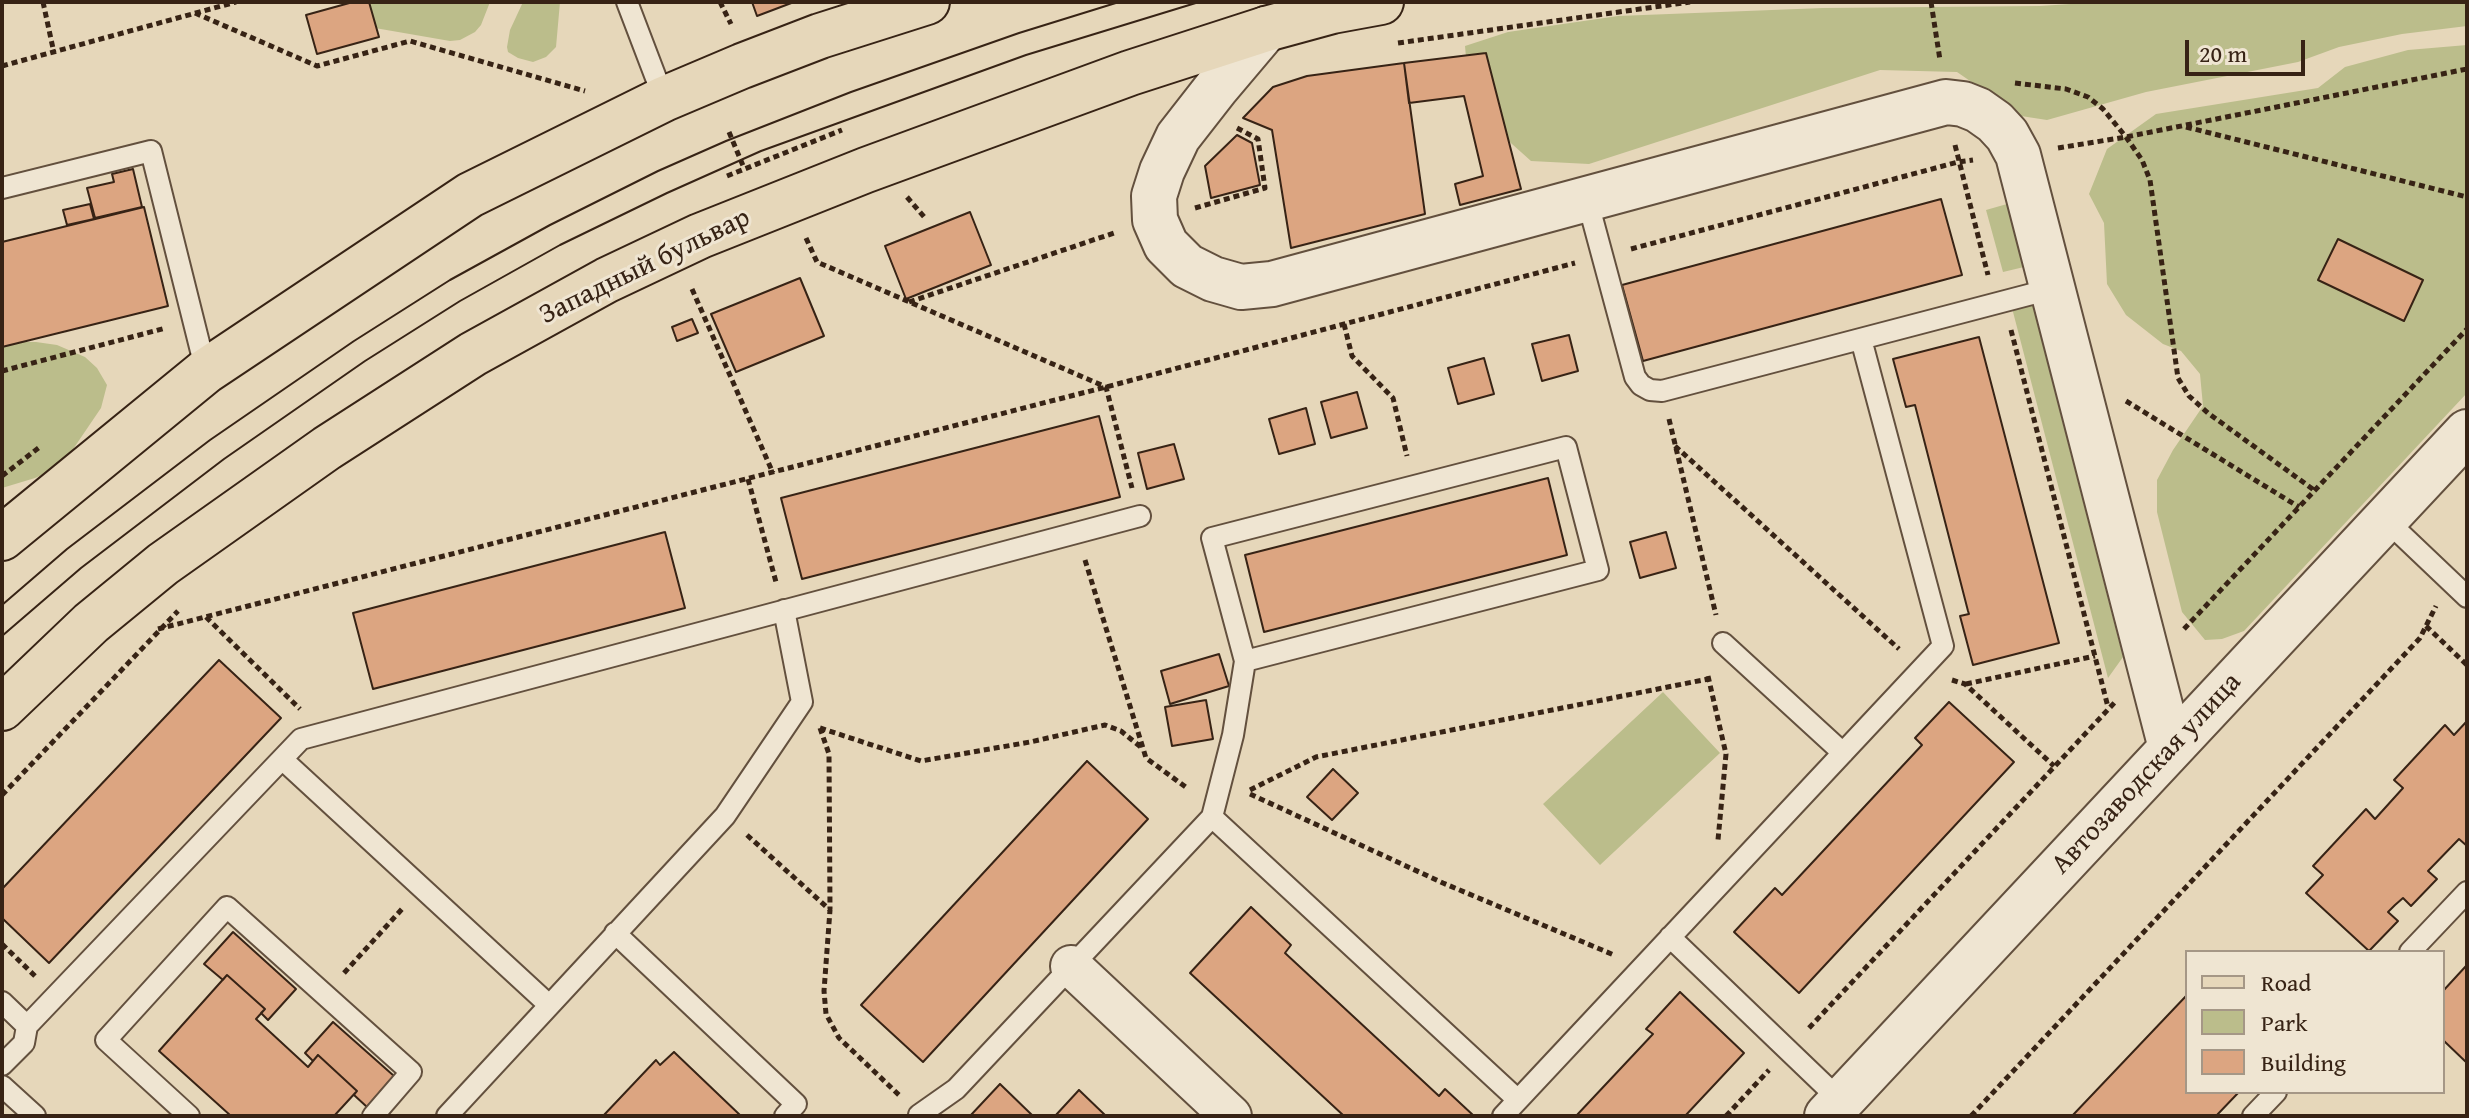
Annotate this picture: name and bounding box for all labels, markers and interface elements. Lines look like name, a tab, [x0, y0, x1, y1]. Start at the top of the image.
scale bar	[2189, 24, 2309, 74]
text: 20 m	[2199, 36, 2247, 71]
street label: Западный бульвар	[534, 201, 756, 333]
street label: Автозаводская улица	[2045, 666, 2249, 882]
legend	[2185, 950, 2445, 1094]
text: Road	[2261, 965, 2311, 1000]
text: Park	[2261, 1005, 2307, 1040]
text: Building	[2261, 1045, 2346, 1080]

